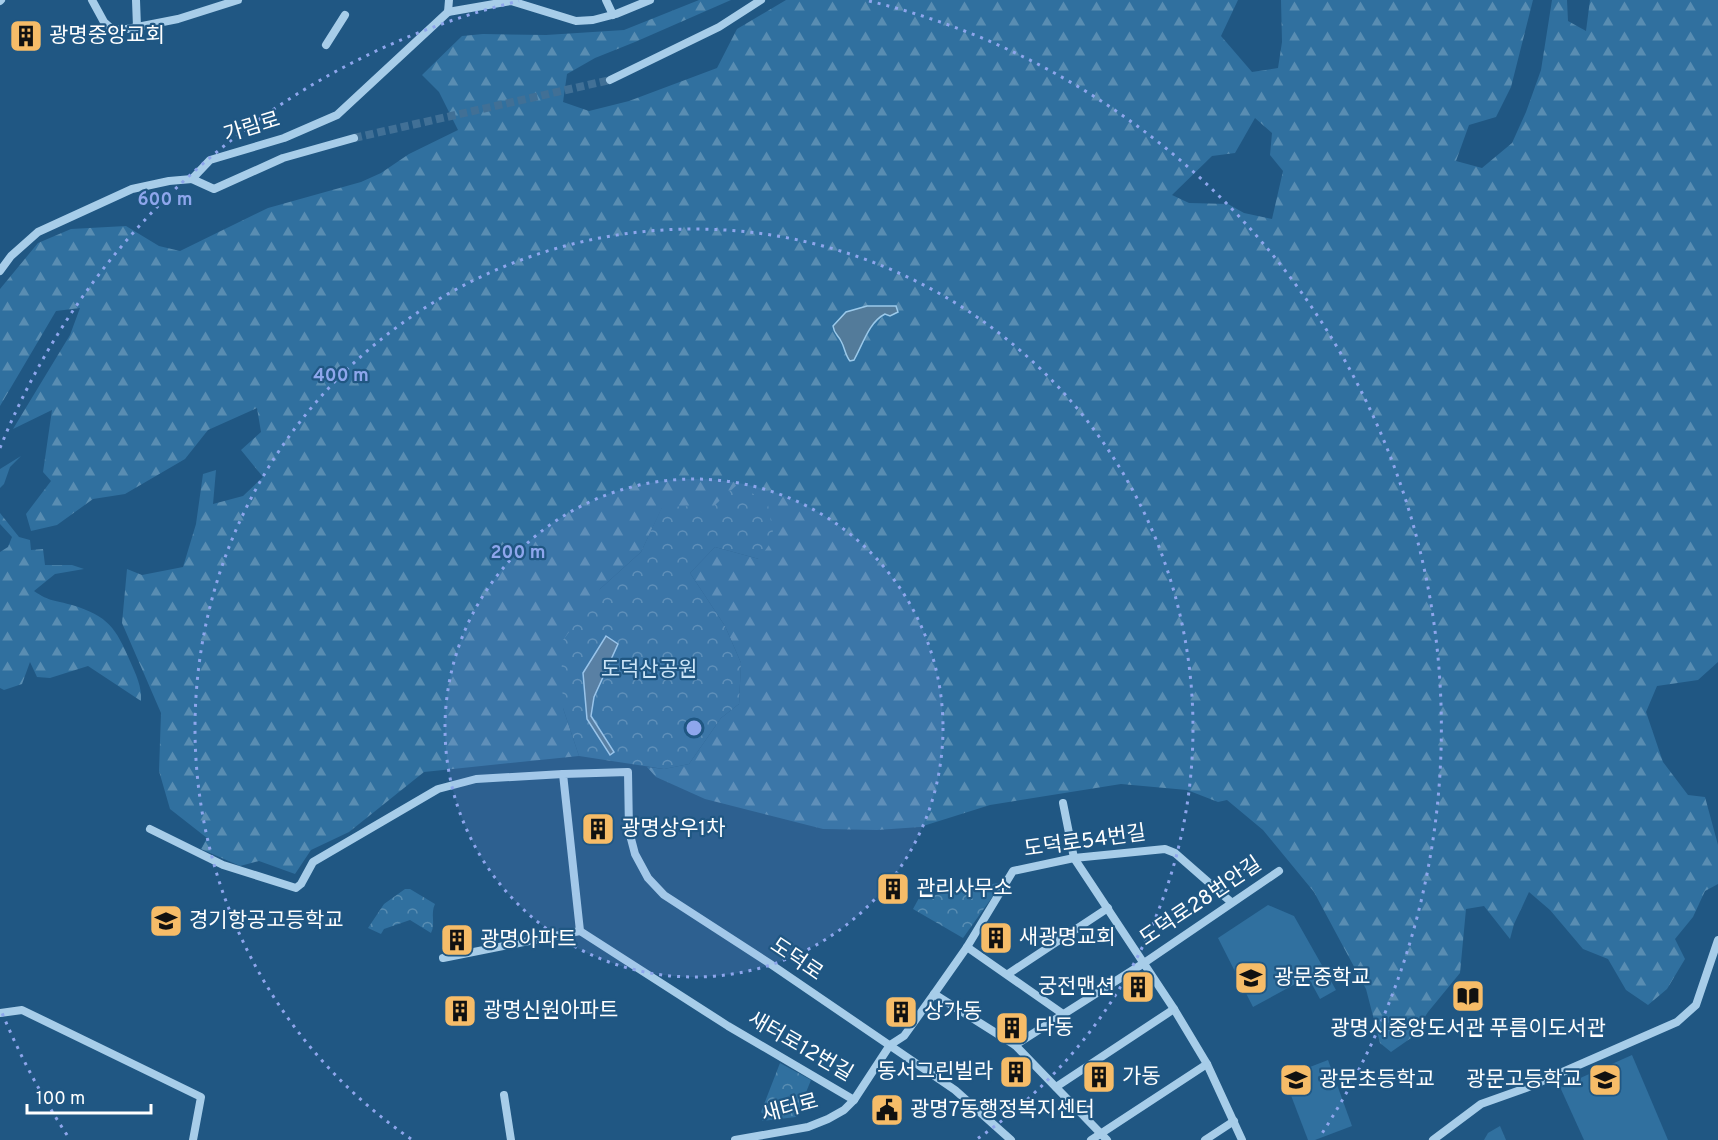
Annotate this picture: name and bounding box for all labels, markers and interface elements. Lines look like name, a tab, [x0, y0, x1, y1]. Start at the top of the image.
building icon: 광명중앙교회	[8, 18, 44, 54]
place label: 광명중앙교회	[49, 23, 165, 50]
street label: 가림로	[220, 107, 284, 149]
text: 600 m	[137, 189, 193, 212]
text: 400 m	[313, 365, 369, 388]
text: 200 m	[490, 542, 546, 565]
park label: 도덕산공원	[601, 657, 697, 684]
centre of rings	[684, 718, 704, 738]
building icon: 광명상우1차	[580, 811, 616, 847]
place label: 광명상우1차	[621, 816, 725, 843]
street label: 도덕로54번길	[1022, 820, 1148, 864]
street label: 도덕로28번안길	[1135, 851, 1267, 953]
building icon: 관리사무소	[875, 871, 911, 907]
place label: 관리사무소	[916, 876, 1013, 903]
school or university icon: 경기항공고등학교	[148, 903, 184, 939]
place label: 경기항공고등학교	[189, 908, 344, 935]
building icon: 새광명교회	[978, 920, 1014, 956]
building icon: 광명아파트	[439, 922, 475, 958]
place label: 새광명교회	[1019, 925, 1116, 952]
place label: 광명아파트	[480, 927, 577, 954]
street label: 도덕로	[764, 933, 828, 987]
school or university icon: 광문중학교	[1233, 960, 1269, 996]
place label: 광문중학교	[1274, 965, 1371, 992]
building icon: 궁전맨션	[1120, 969, 1156, 1005]
place label: 궁전맨션	[1038, 974, 1115, 1001]
library icon: 광명시중앙도서관 푸름이도서관	[1450, 978, 1486, 1014]
building icon: 광명신원아파트	[442, 993, 478, 1029]
building icon: 상가동	[883, 994, 919, 1030]
place label: 광명신원아파트	[483, 998, 618, 1025]
place label: 상가동	[924, 999, 982, 1026]
street label: 새터로12번길	[742, 1006, 858, 1088]
building icon: 다동	[994, 1010, 1030, 1046]
place label: 다동	[1035, 1015, 1074, 1042]
place label: 광명시중앙도서관 푸름이도서관	[1330, 1016, 1606, 1043]
building icon: 동서그린빌라	[998, 1054, 1034, 1090]
place label: 동서그린빌라	[877, 1059, 993, 1086]
building icon: 가동	[1081, 1059, 1117, 1095]
school or university icon: 광문초등학교	[1278, 1062, 1314, 1098]
school or university icon: 광문고등학교	[1587, 1062, 1623, 1098]
place label: 가동	[1122, 1064, 1161, 1091]
place label: 광문초등학교	[1319, 1067, 1435, 1094]
place label: 광문고등학교	[1466, 1067, 1582, 1094]
scale bar	[27, 1077, 152, 1115]
text: 100 m	[36, 1088, 85, 1111]
street label: 새터로	[759, 1088, 821, 1130]
public building icon: 광명7동행정복지센터	[869, 1092, 905, 1128]
place label: 광명7동행정복지센터	[910, 1097, 1095, 1124]

